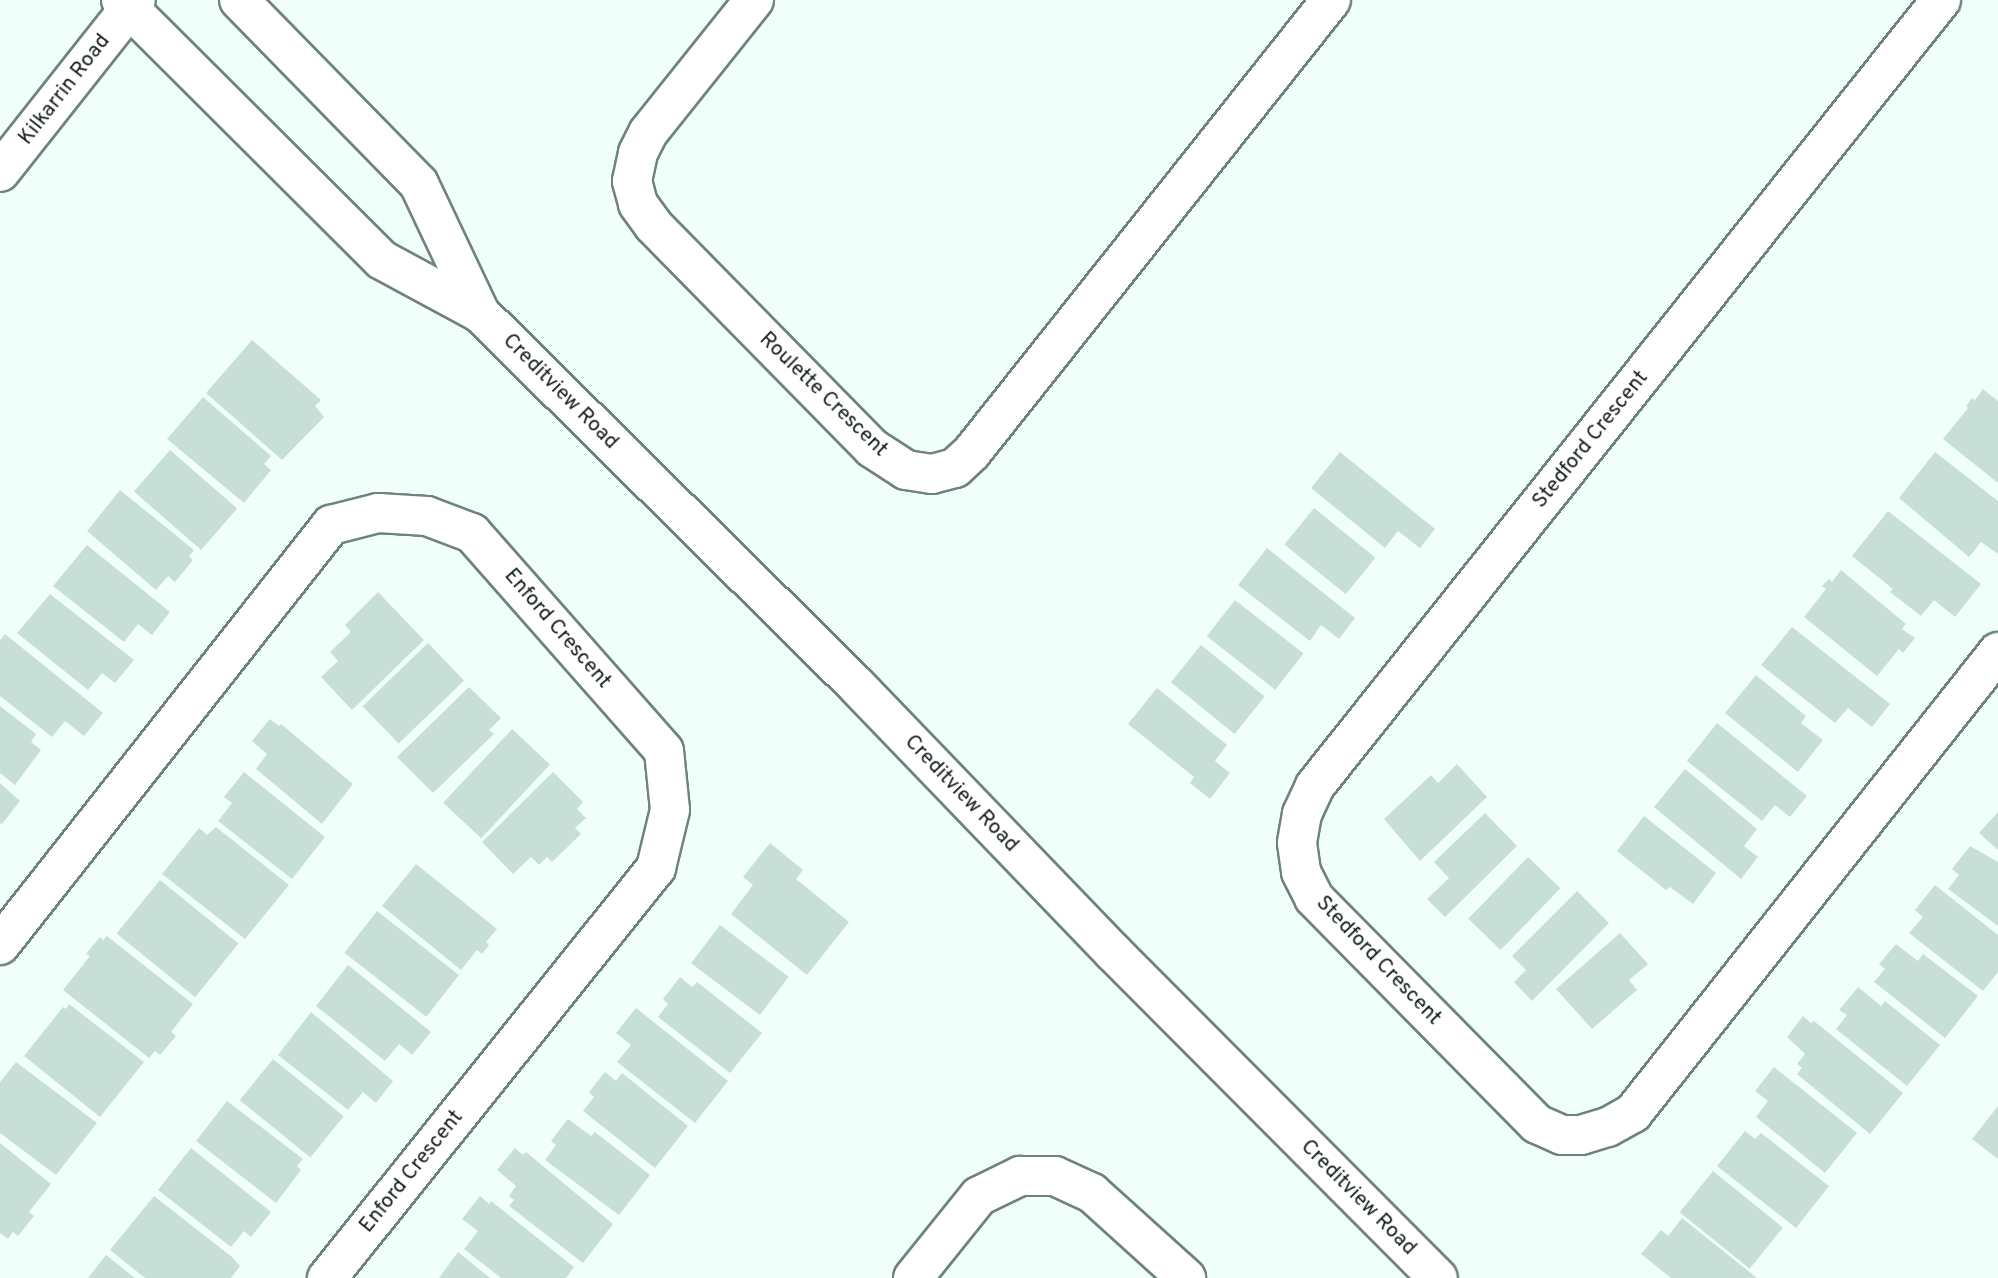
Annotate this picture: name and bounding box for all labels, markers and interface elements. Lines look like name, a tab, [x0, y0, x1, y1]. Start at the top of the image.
street label: Kilkarrin Road	[14, 30, 116, 150]
street label: Roulette Crescent	[754, 327, 892, 463]
street label: Creditview Road	[497, 329, 623, 455]
street label: Stedford Crescent	[1528, 366, 1654, 514]
street label: Enford Crescent	[498, 564, 616, 694]
street label: Creditview Road	[899, 730, 1023, 858]
street label: Stedford Crescent	[1310, 891, 1446, 1031]
street label: Enford Crescent	[355, 1106, 469, 1238]
street label: Creditview Road	[1295, 1135, 1421, 1261]

